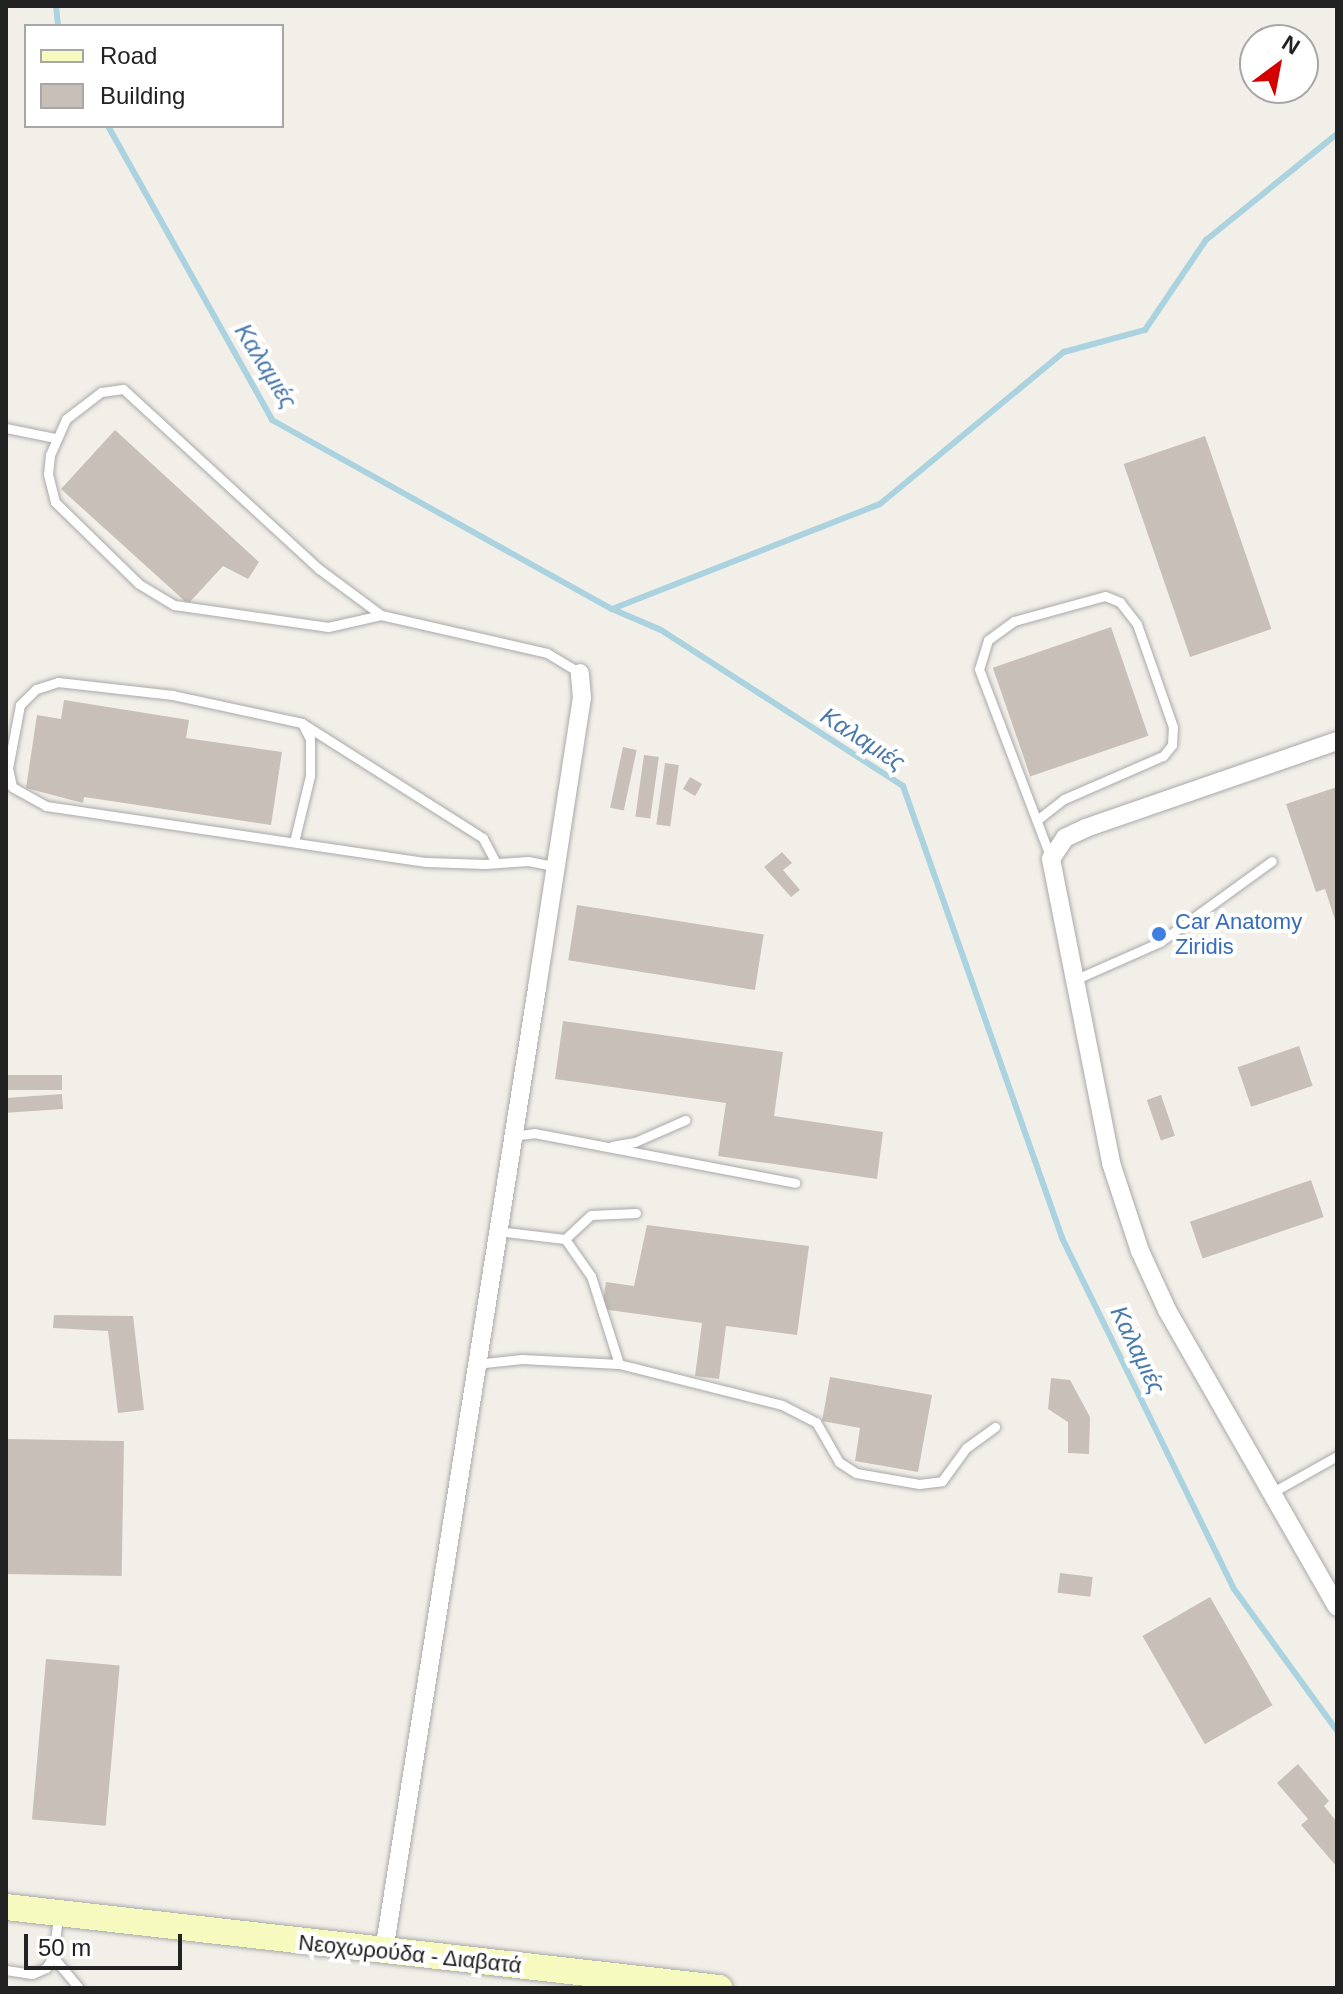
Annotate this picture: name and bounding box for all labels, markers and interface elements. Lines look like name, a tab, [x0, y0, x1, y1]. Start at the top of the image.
legend	[24, 24, 284, 128]
north arrow	[1239, 24, 1319, 104]
text: N	[1278, 30, 1304, 60]
text: Road	[100, 42, 157, 69]
text: Building	[100, 82, 185, 109]
water label: Καλαμιές	[229, 318, 303, 414]
water label: Καλαμιές	[815, 701, 911, 777]
place label: Car Anatomy Ziridis	[1175, 908, 1303, 960]
marker: Car Anatomy Ziridis	[1150, 925, 1168, 943]
water label: Καλαμιές	[1104, 1301, 1172, 1399]
scale bar	[28, 1918, 186, 1968]
street label: Νεοχωρούδα - Διαβατά	[296, 1929, 524, 1979]
text: 50 m	[38, 1934, 91, 1961]

